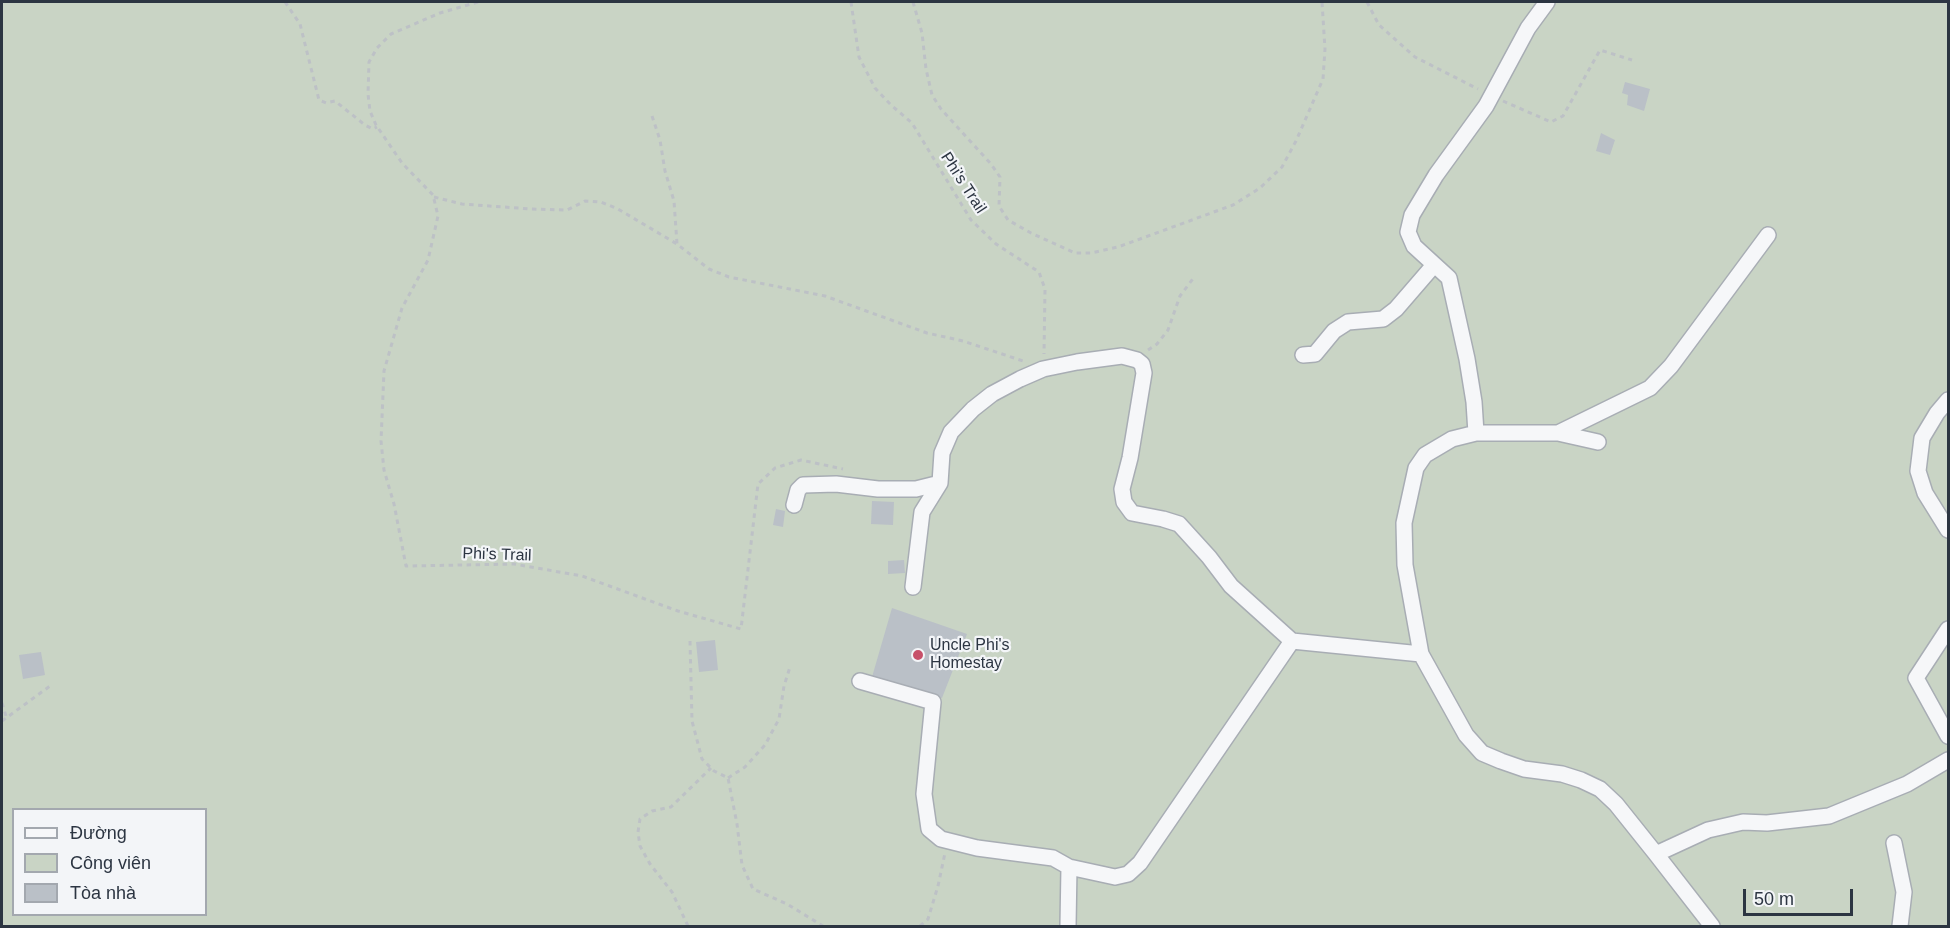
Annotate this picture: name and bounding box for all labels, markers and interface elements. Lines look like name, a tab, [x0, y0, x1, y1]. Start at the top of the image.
street label: Phi's Trail	[936, 149, 990, 217]
street label: Phi's Trail	[462, 544, 532, 566]
place label: Uncle Phi's Homestay	[930, 636, 1010, 674]
marker: Uncle Phi's Homestay	[911, 648, 925, 662]
legend	[12, 808, 207, 916]
text: Đường	[70, 823, 127, 843]
text: Công viên	[70, 853, 151, 873]
scale bar	[1746, 877, 1856, 915]
text: Tòa nhà	[70, 883, 136, 903]
text: 50 m	[1754, 889, 1794, 909]

